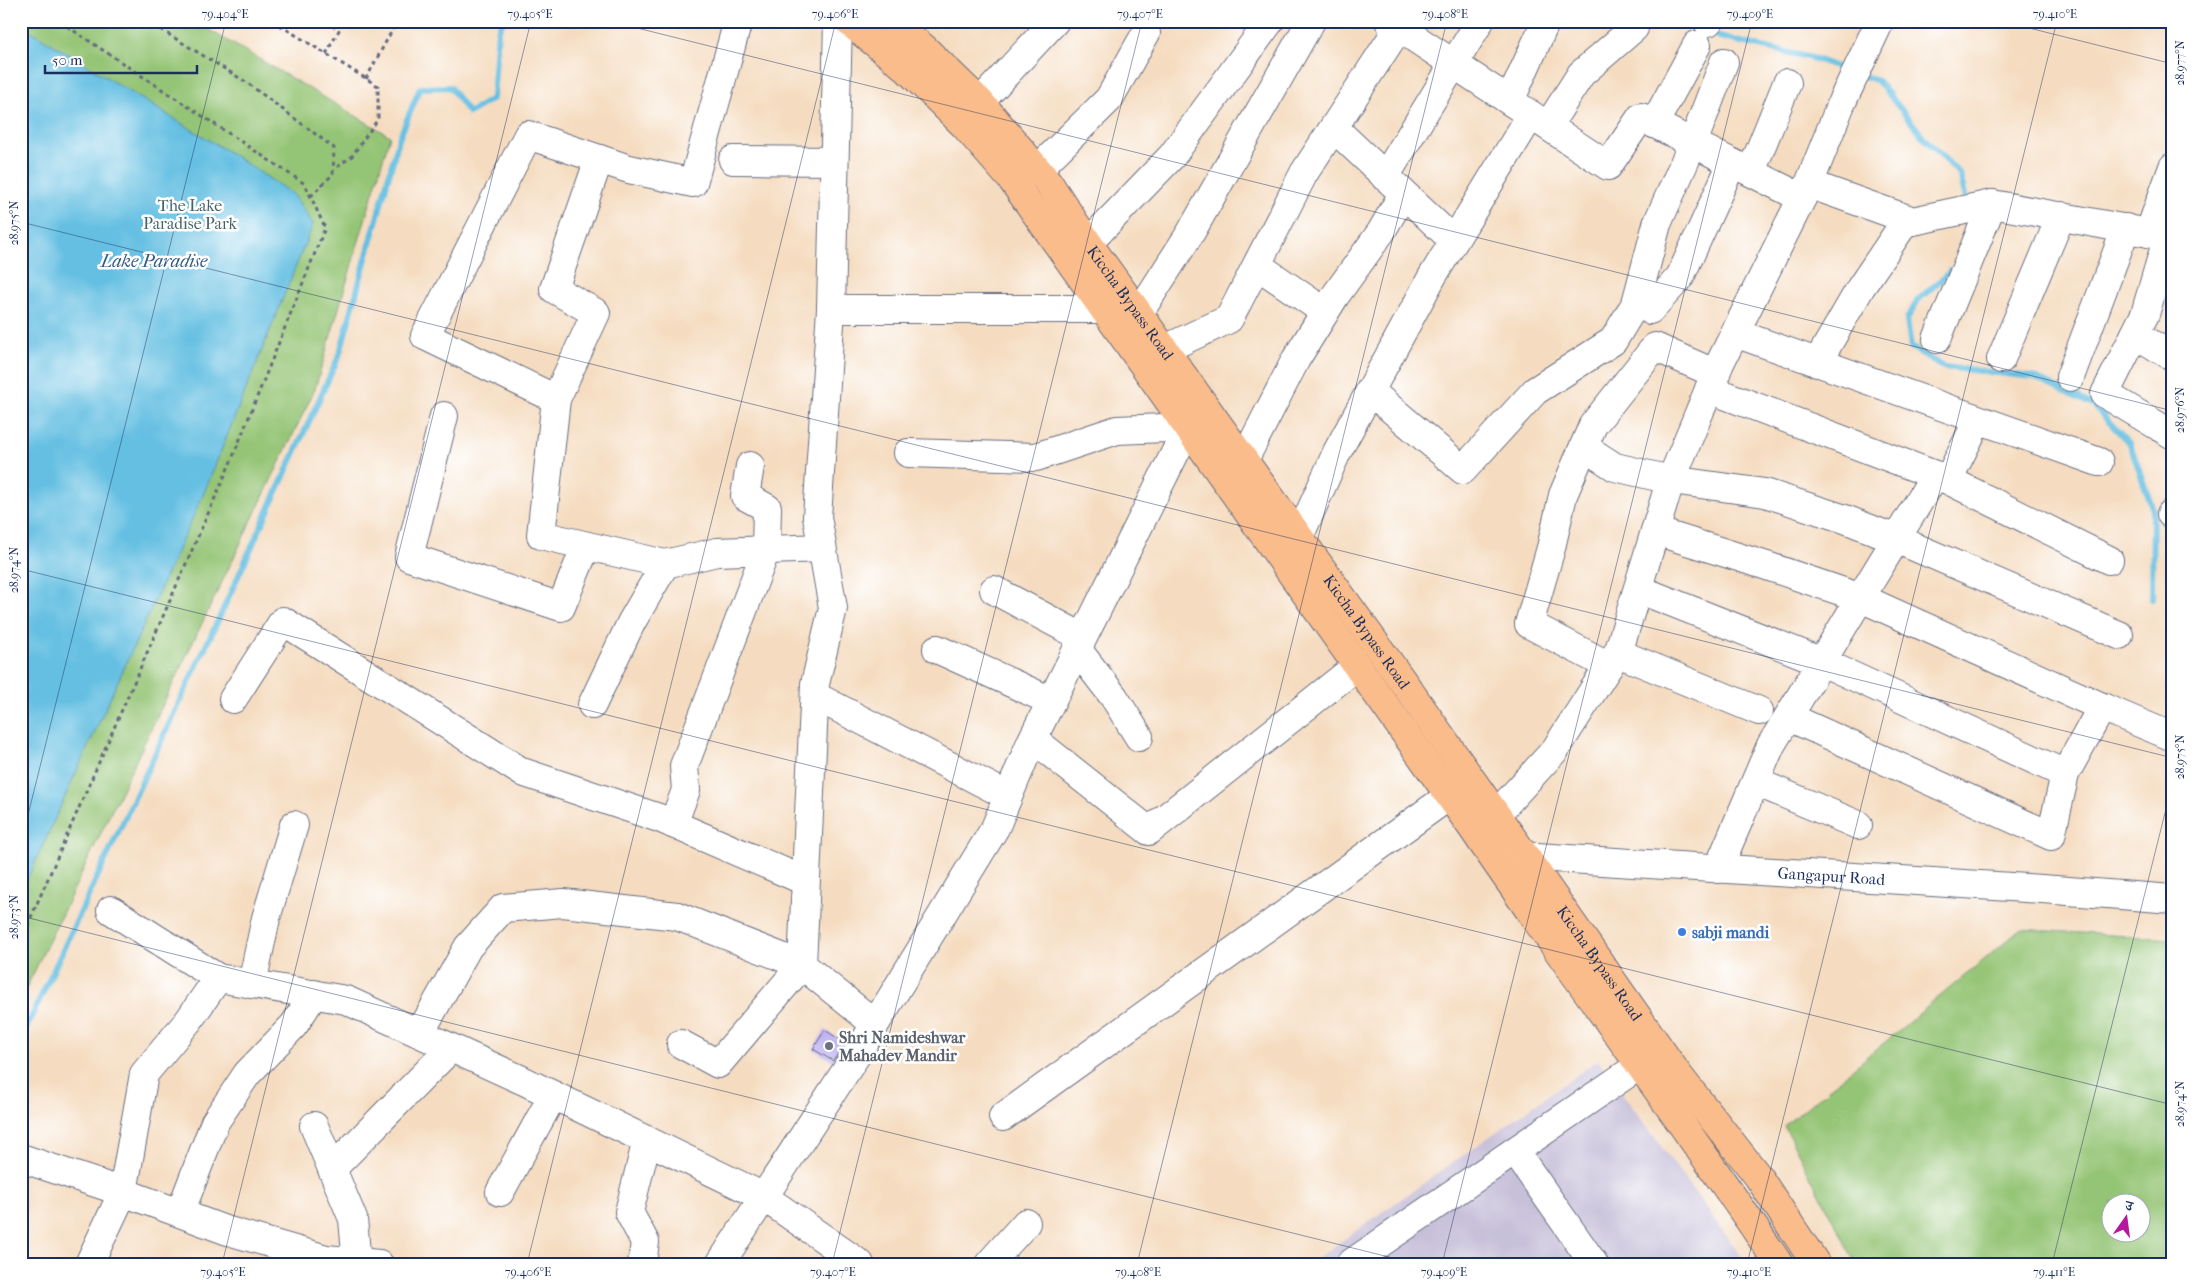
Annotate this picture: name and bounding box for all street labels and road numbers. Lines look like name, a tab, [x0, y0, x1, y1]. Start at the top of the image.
street label: Kiccha Bypass Road	[1083, 242, 1178, 364]
street label: Kiccha Bypass Road	[1320, 571, 1415, 693]
street label: Gangapur Road	[1777, 863, 1886, 889]
street label: Kiccha Bypass Road	[1553, 902, 1647, 1024]

